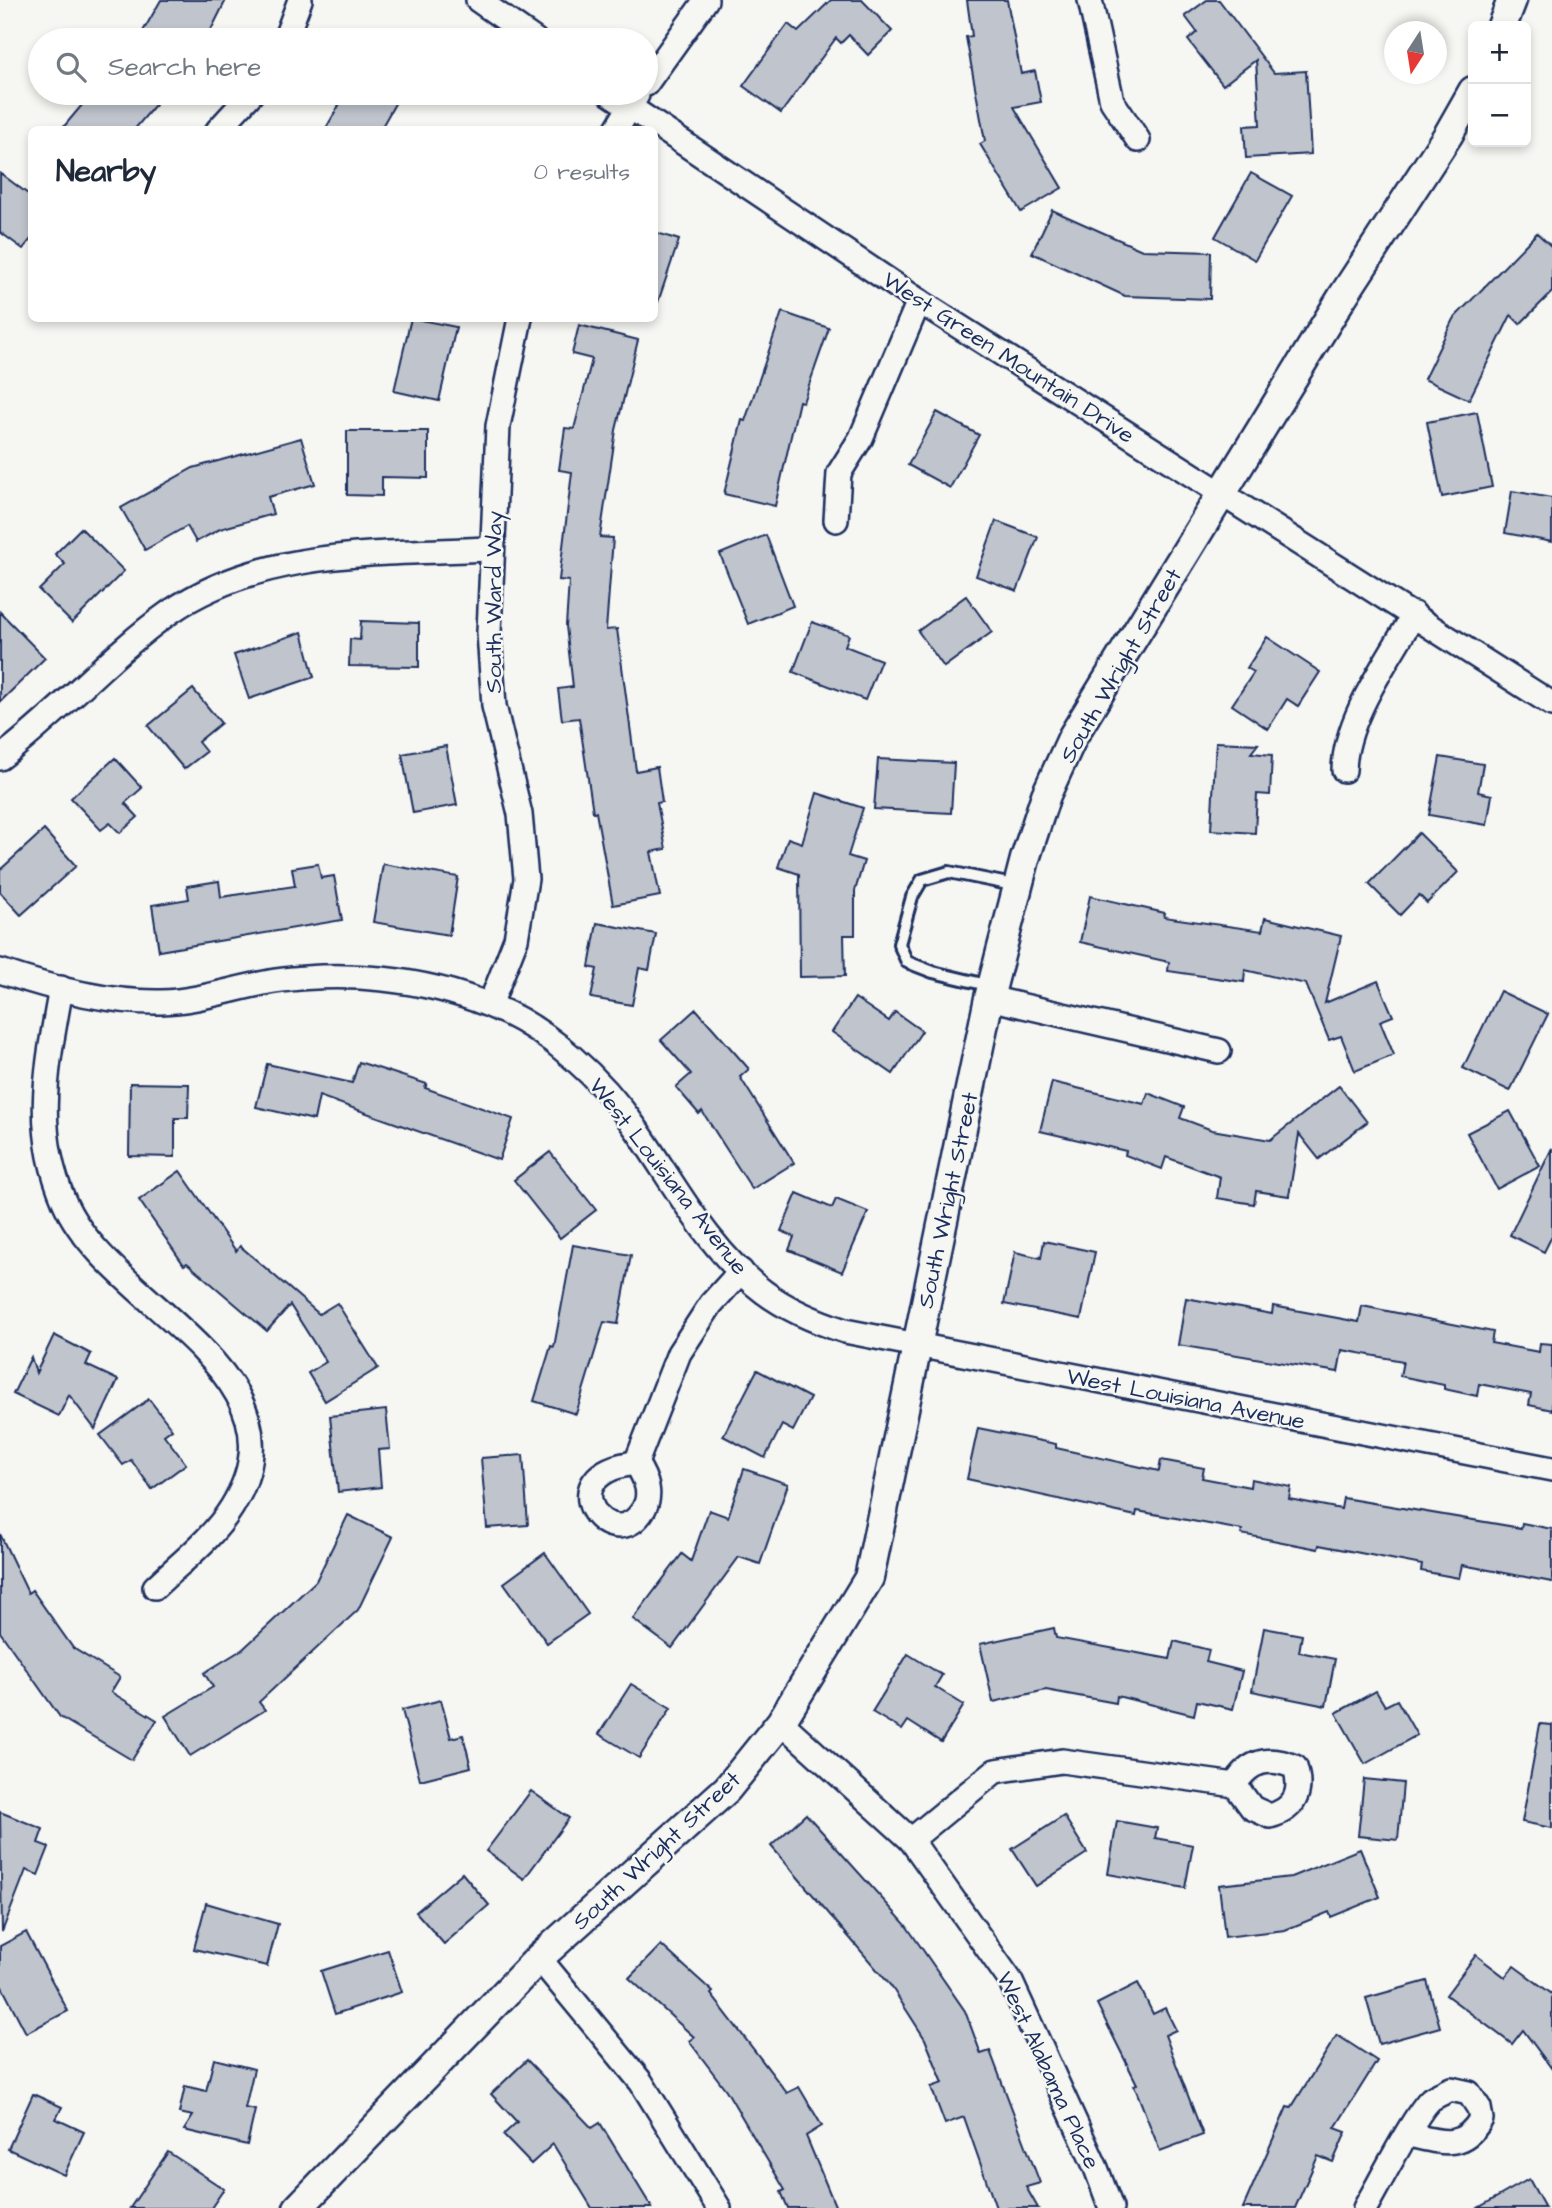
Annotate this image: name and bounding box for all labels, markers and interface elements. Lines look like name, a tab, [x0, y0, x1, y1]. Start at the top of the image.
north arrow	[1384, 21, 1447, 84]
map controls	[1468, 21, 1531, 147]
button: +	[1468, 21, 1531, 84]
search box	[28, 28, 658, 105]
icon: search	[52, 48, 90, 86]
text: Search here	[108, 49, 261, 85]
button: −	[1468, 84, 1531, 147]
text: Nearby	[56, 151, 156, 193]
text: 0 results	[533, 156, 630, 188]
street label: West Green Mountain Drive	[876, 264, 1141, 451]
street label: South Ward Way	[478, 510, 511, 693]
street label: South Wright Street	[1052, 562, 1191, 769]
street label: West Louisiana Avenue	[581, 1071, 755, 1282]
street label: South Wright Street	[909, 1089, 988, 1311]
street label: West Louisiana Avenue	[1064, 1360, 1308, 1438]
street label: South Wright Street	[565, 1764, 749, 1938]
street label: West Alabama Place	[988, 1966, 1108, 2174]

